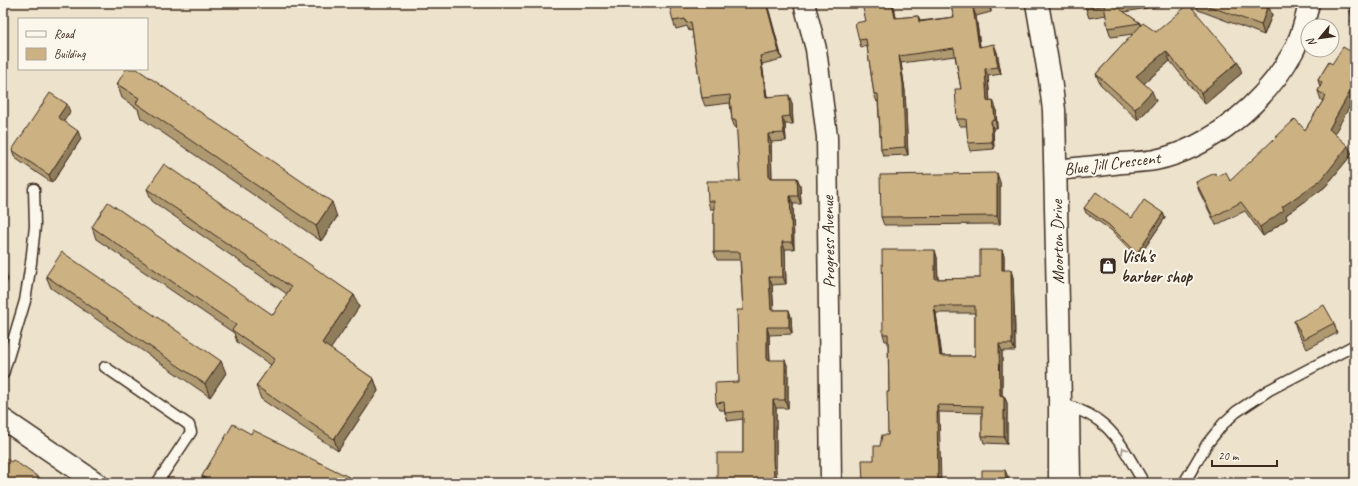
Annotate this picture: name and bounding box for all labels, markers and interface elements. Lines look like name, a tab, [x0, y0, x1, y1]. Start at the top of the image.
legend	[18, 18, 148, 70]
north arrow	[1300, 18, 1340, 58]
text: Road	[54, 26, 76, 42]
text: N	[1302, 35, 1319, 49]
text: Building	[54, 46, 86, 62]
street label: Blue Jill Crescent	[1063, 147, 1164, 180]
street label: Progress Avenue	[817, 194, 840, 288]
street label: Moorton Drive	[1046, 198, 1069, 284]
place label: Vish's barber shop	[1121, 246, 1194, 287]
shop icon: Vish's barber shop	[1098, 256, 1118, 276]
scale bar	[1212, 442, 1277, 468]
one-way arrow	[1121, 447, 1128, 454]
text: 20 m	[1218, 448, 1240, 464]

